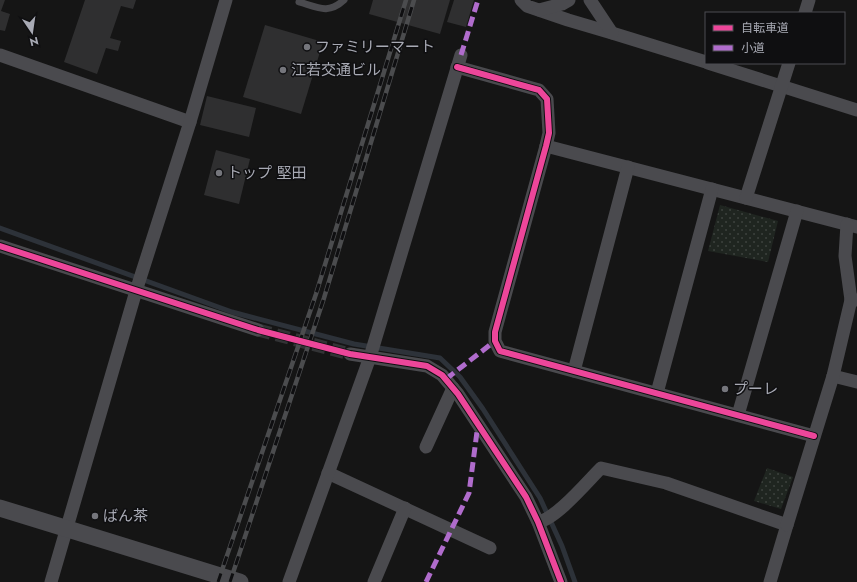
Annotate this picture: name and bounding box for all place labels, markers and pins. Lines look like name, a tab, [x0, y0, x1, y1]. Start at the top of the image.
place label: ファミリーマート	[315, 36, 435, 58]
marker: ファミリーマート	[302, 42, 312, 52]
place label: 江若交通ビル	[291, 59, 381, 81]
marker: 江若交通ビル	[278, 65, 288, 75]
place label: トップ 堅田	[227, 162, 307, 184]
marker: トップ 堅田	[214, 168, 224, 178]
place label: プーレ	[733, 378, 778, 400]
marker: プーレ	[720, 384, 730, 394]
place label: ばん茶	[103, 505, 148, 527]
marker: ばん茶	[90, 511, 100, 521]

